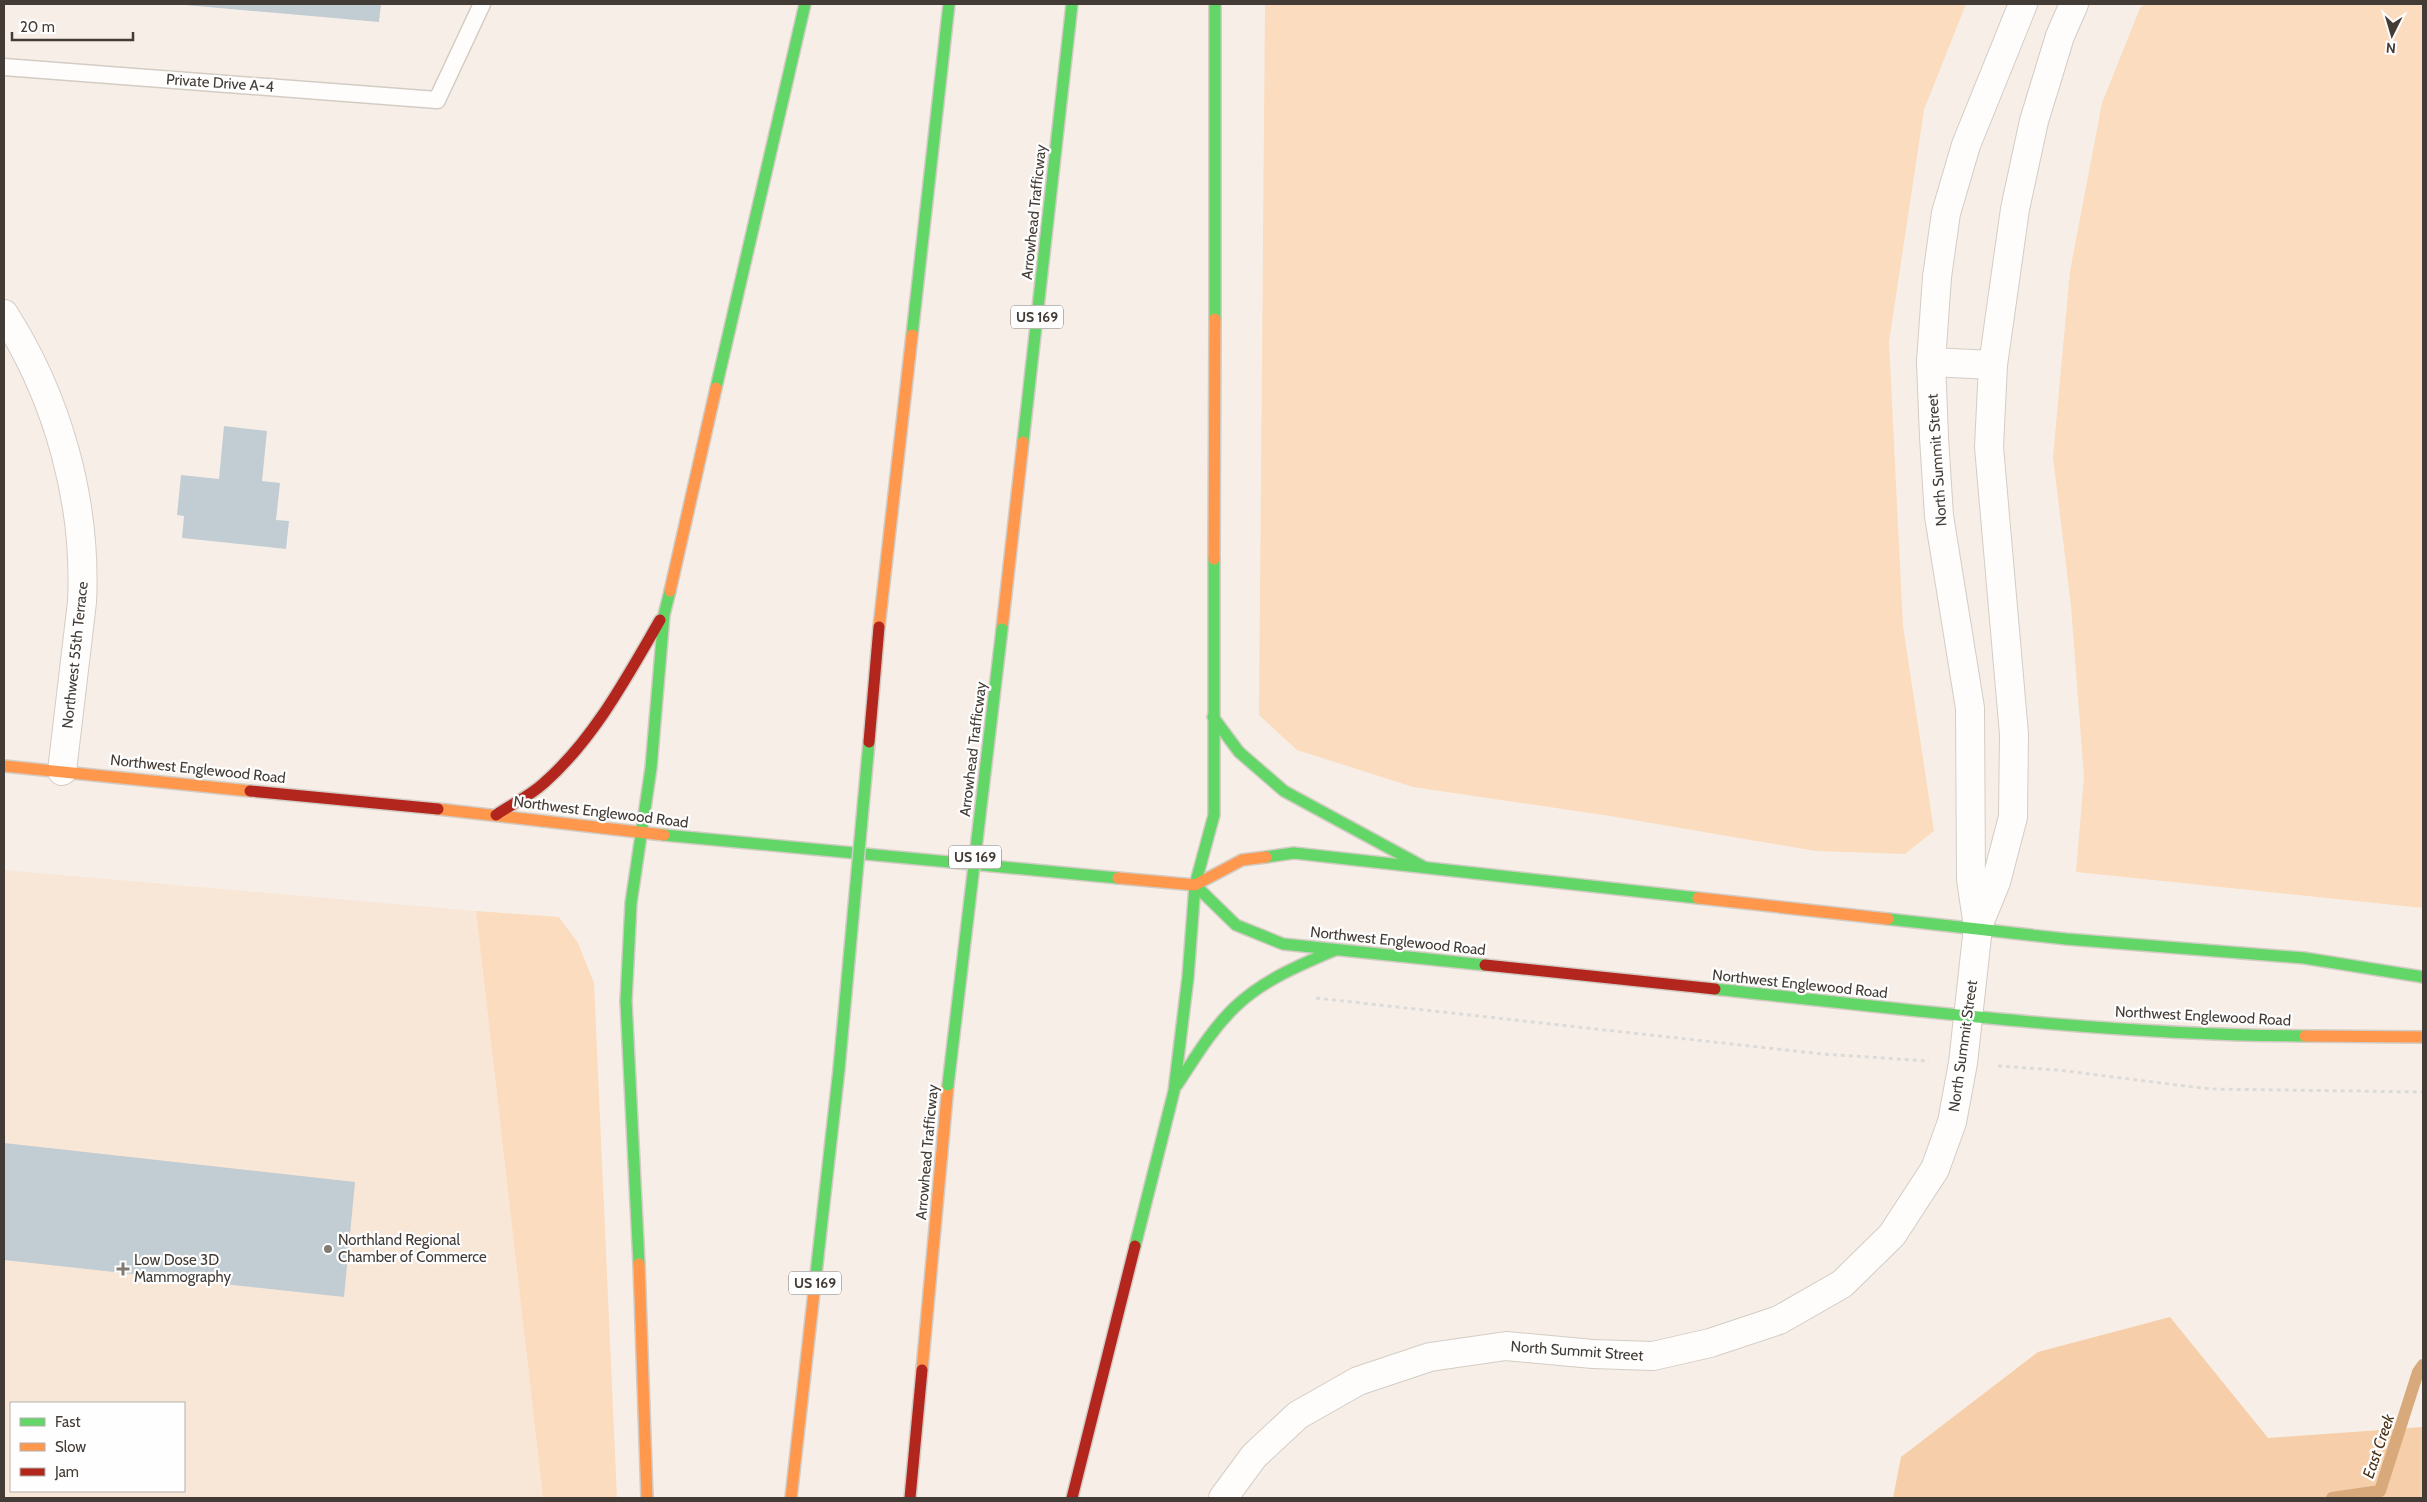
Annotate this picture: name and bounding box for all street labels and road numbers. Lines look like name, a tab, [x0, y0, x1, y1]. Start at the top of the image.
street label: Private Drive A-4	[165, 70, 275, 96]
street label: Arrowhead Trafficway	[1018, 143, 1050, 281]
road number: US 169	[1011, 306, 1063, 328]
street label: North Summit Street	[1923, 393, 1951, 527]
street label: Northwest 55th Terrace	[58, 580, 92, 729]
street label: Arrowhead Trafficway	[956, 680, 990, 818]
street label: Northwest Englewood Road	[109, 751, 287, 787]
street label: Northwest Englewood Road	[512, 792, 690, 832]
road number: US 169	[949, 846, 1001, 869]
street label: Northwest Englewood Road	[1309, 923, 1487, 959]
street label: Northwest Englewood Road	[1711, 966, 1889, 1002]
street label: North Summit Street	[1945, 979, 1981, 1113]
street label: Northwest Englewood Road	[2115, 1002, 2291, 1030]
street label: Arrowhead Trafficway	[912, 1083, 942, 1220]
road number: US 169	[789, 1272, 841, 1295]
street label: North Summit Street	[1510, 1337, 1644, 1365]

